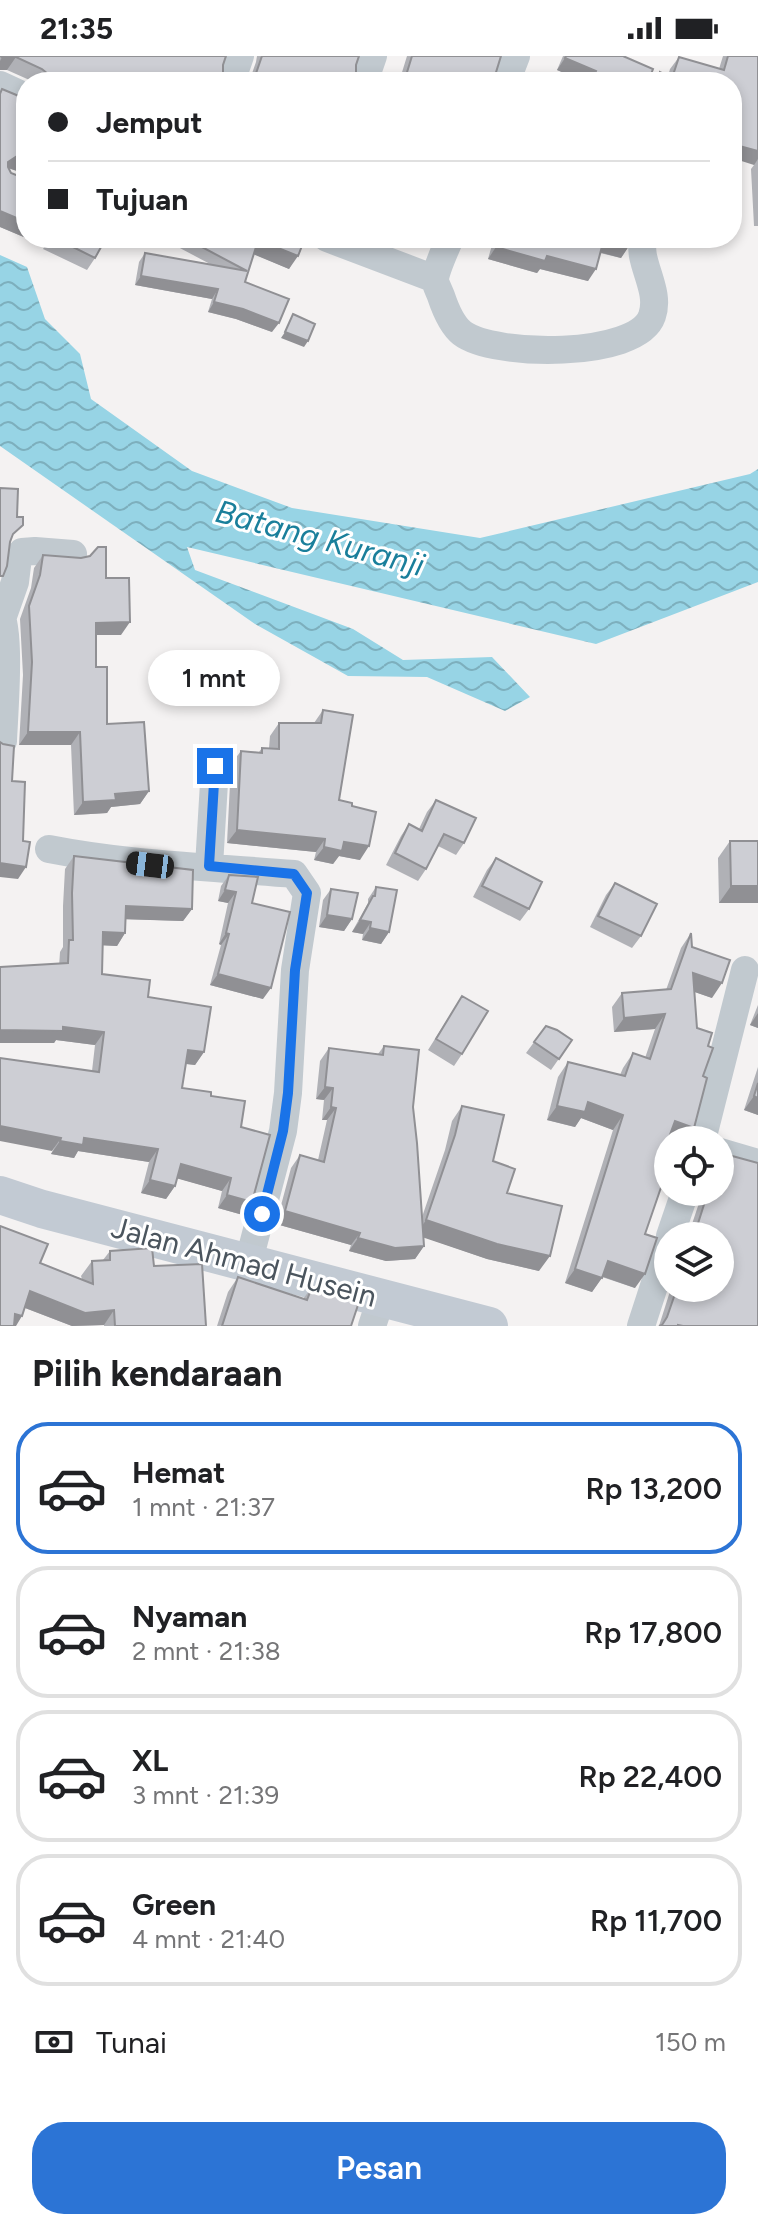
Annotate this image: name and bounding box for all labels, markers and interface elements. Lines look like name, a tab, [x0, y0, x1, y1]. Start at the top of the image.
text: 21:35	[40, 10, 113, 47]
text: Jemput	[96, 104, 202, 141]
text: Tujuan	[96, 181, 188, 218]
water label: Batang Kuranji	[212, 492, 429, 584]
callout: 1 mnt	[149, 650, 281, 706]
text: 1 mnt	[182, 662, 246, 694]
route end	[197, 748, 233, 784]
car	[125, 850, 175, 880]
map controls	[654, 1126, 734, 1302]
button: locate	[654, 1126, 734, 1206]
route start	[244, 1196, 280, 1232]
street label: Jalan Ahmad Husein	[107, 1208, 381, 1315]
button: layers	[654, 1222, 734, 1302]
text: Pilih kendaraan	[32, 1352, 282, 1395]
icon: car	[36, 1452, 108, 1524]
text: Hemat	[132, 1454, 225, 1491]
text: Rp 13,200	[585, 1470, 722, 1507]
text: 1 mnt · 21:37	[132, 1491, 275, 1523]
icon: car	[36, 1596, 108, 1668]
text: Nyaman	[132, 1598, 247, 1635]
text: Rp 17,800	[584, 1614, 722, 1651]
text: 2 mnt · 21:38	[132, 1635, 281, 1667]
icon: car	[36, 1740, 108, 1812]
text: XL	[132, 1742, 168, 1779]
text: Rp 22,400	[579, 1758, 722, 1795]
text: 3 mnt · 21:39	[132, 1779, 279, 1811]
icon: car	[36, 1884, 108, 1956]
text: Green	[132, 1886, 216, 1923]
text: Rp 11,700	[590, 1902, 722, 1939]
text: 4 mnt · 21:40	[132, 1923, 285, 1955]
icon: cash	[32, 2020, 76, 2064]
text: Tunai	[96, 2024, 167, 2061]
text: 150 m	[655, 2026, 726, 2058]
button: Pesan	[32, 2122, 726, 2214]

